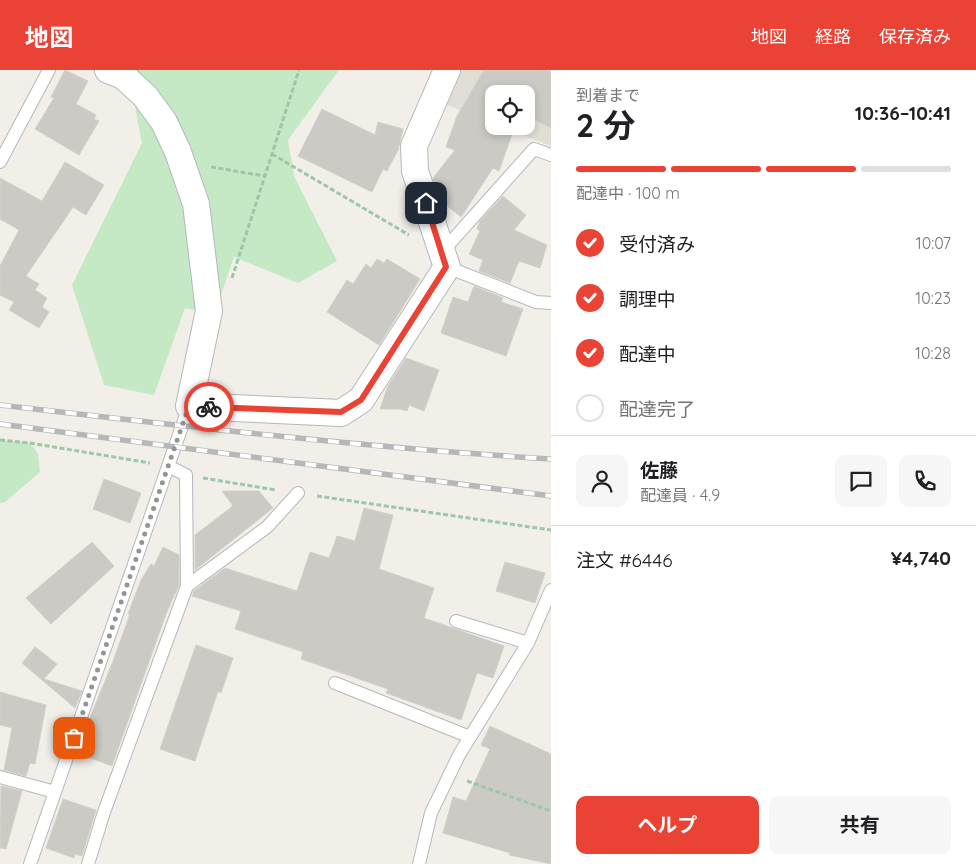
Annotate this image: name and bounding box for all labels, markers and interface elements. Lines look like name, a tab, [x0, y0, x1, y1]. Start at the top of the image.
text: 地図	[25, 22, 73, 52]
text: 地図	[751, 25, 787, 48]
text: 経路	[815, 25, 851, 48]
text: 保存済み	[879, 25, 951, 48]
map controls	[485, 85, 535, 135]
button: locate	[485, 85, 535, 135]
text: 到着まで	[576, 85, 640, 105]
text: 10:36–10:41	[855, 101, 951, 125]
text: 2 分	[576, 105, 635, 145]
pin	[405, 182, 447, 224]
text: 配達中 · 100 m	[576, 183, 680, 203]
icon: home	[412, 189, 440, 217]
icon: check	[576, 229, 604, 257]
text: 受付済み	[619, 232, 695, 256]
text: 10:07	[916, 233, 951, 253]
icon: check	[576, 284, 604, 312]
text: 調理中	[619, 287, 676, 311]
text: 10:23	[915, 288, 951, 308]
icon: check	[576, 339, 604, 367]
text: 配達中	[619, 342, 676, 366]
text: 10:28	[915, 343, 951, 363]
courier	[184, 382, 234, 432]
icon: bike	[195, 393, 223, 421]
text: 配達完了	[619, 397, 695, 421]
button: person	[576, 455, 628, 507]
button: chat	[835, 455, 887, 507]
button: phone	[899, 455, 951, 507]
text: 佐藤	[640, 458, 678, 482]
text: 配達員 · 4.9	[640, 485, 720, 505]
text: ¥4,740	[891, 546, 951, 570]
text: 注文 #6446	[576, 548, 672, 572]
pin	[53, 717, 95, 759]
icon: bag	[60, 724, 88, 752]
button: ヘルプ	[576, 796, 759, 854]
button: 共有	[769, 796, 951, 854]

